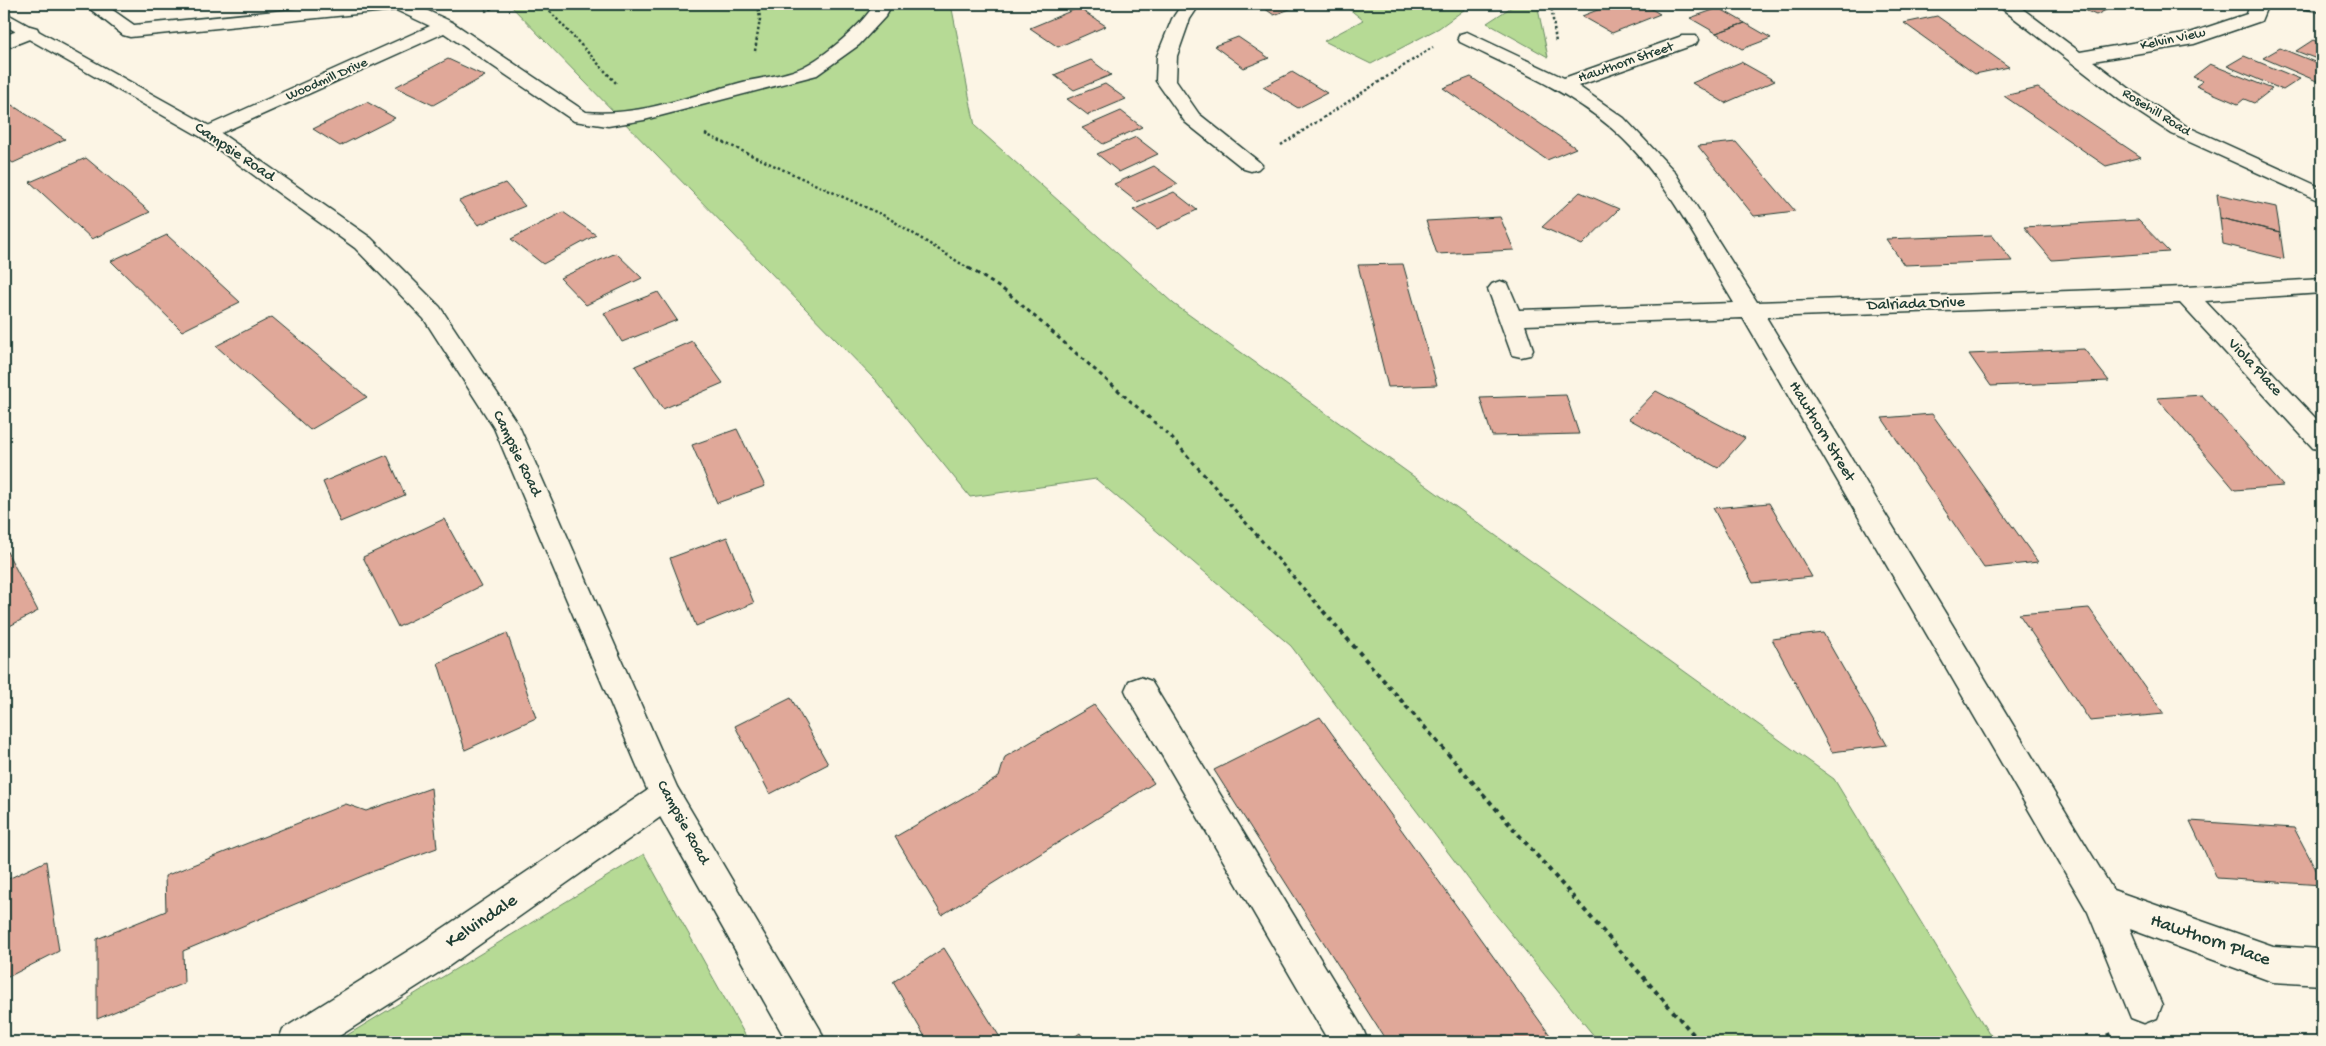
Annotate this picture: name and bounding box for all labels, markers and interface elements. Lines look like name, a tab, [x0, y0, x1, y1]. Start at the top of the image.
street label: Kelvin View	[2139, 25, 2207, 55]
street label: Hawthorn Street	[1576, 38, 1677, 87]
street label: Woodmill Drive	[284, 54, 371, 106]
street label: Rosehill Road	[2119, 85, 2195, 142]
street label: Campsie Road	[190, 119, 279, 188]
street label: Dalriada Drive	[1866, 294, 1966, 316]
street label: Viola Place	[2222, 335, 2286, 401]
street label: Hawthorn Street	[1784, 378, 1859, 487]
street label: Campsie Road	[487, 408, 546, 501]
street label: Campsie Road	[651, 778, 714, 870]
street label: Kelvindale	[442, 890, 522, 954]
street label: Hawthorn Place	[2147, 910, 2273, 972]

